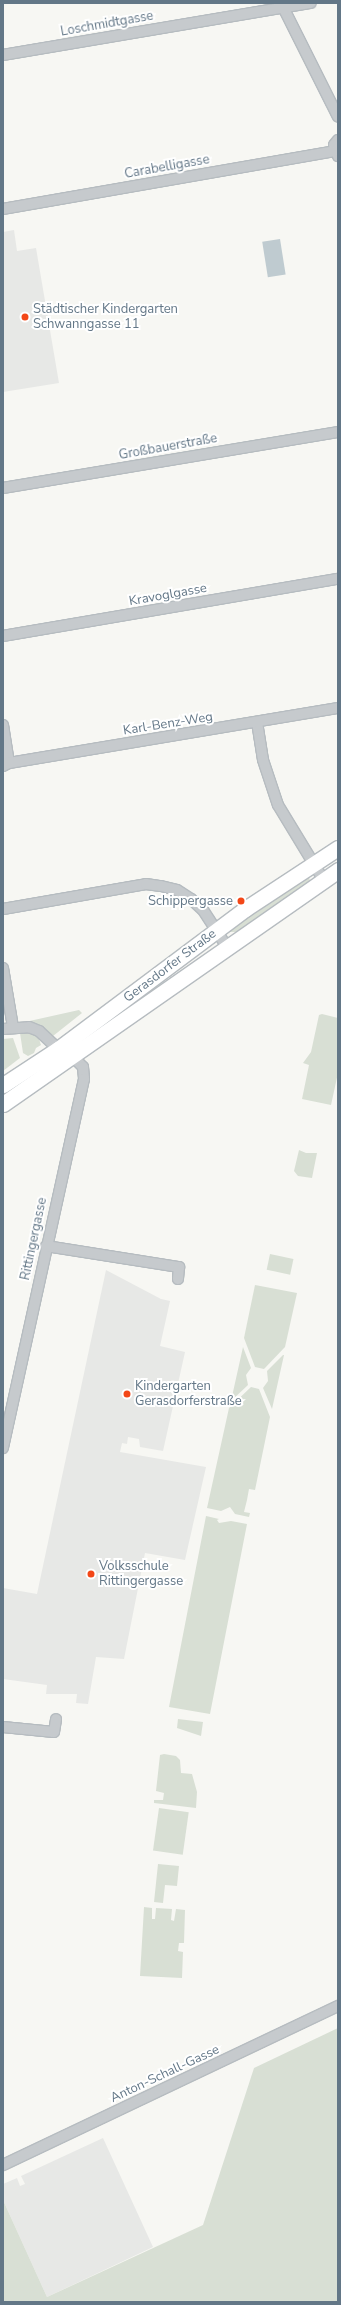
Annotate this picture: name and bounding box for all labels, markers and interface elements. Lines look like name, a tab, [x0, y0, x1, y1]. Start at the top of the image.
street label: Loschmidtgasse	[59, 8, 155, 40]
street label: Carabelligasse	[123, 152, 211, 182]
place label: Städtischer Kindergarten Schwanngasse 11	[33, 302, 178, 333]
marker: Städtischer Kindergarten Schwanngasse 11	[20, 312, 30, 322]
street label: Großbauerstraße	[118, 431, 218, 463]
street label: Kravoglgasse	[128, 580, 208, 610]
street label: Karl-Benz-Weg	[122, 709, 214, 739]
place label: Schippergasse	[148, 893, 233, 909]
marker: Schippergasse	[236, 896, 246, 906]
street label: Gerasdorfer Straße	[121, 926, 219, 1006]
street label: Rittingergasse	[18, 1196, 50, 1282]
place label: Kindergarten Gerasdorferstraße	[135, 1379, 242, 1410]
marker: Kindergarten Gerasdorferstraße	[122, 1389, 132, 1399]
place label: Volksschule Rittingergasse	[99, 1559, 183, 1590]
marker: Volksschule Rittingergasse	[86, 1569, 96, 1579]
street label: Anton-Schall-Gasse	[108, 2042, 222, 2106]

